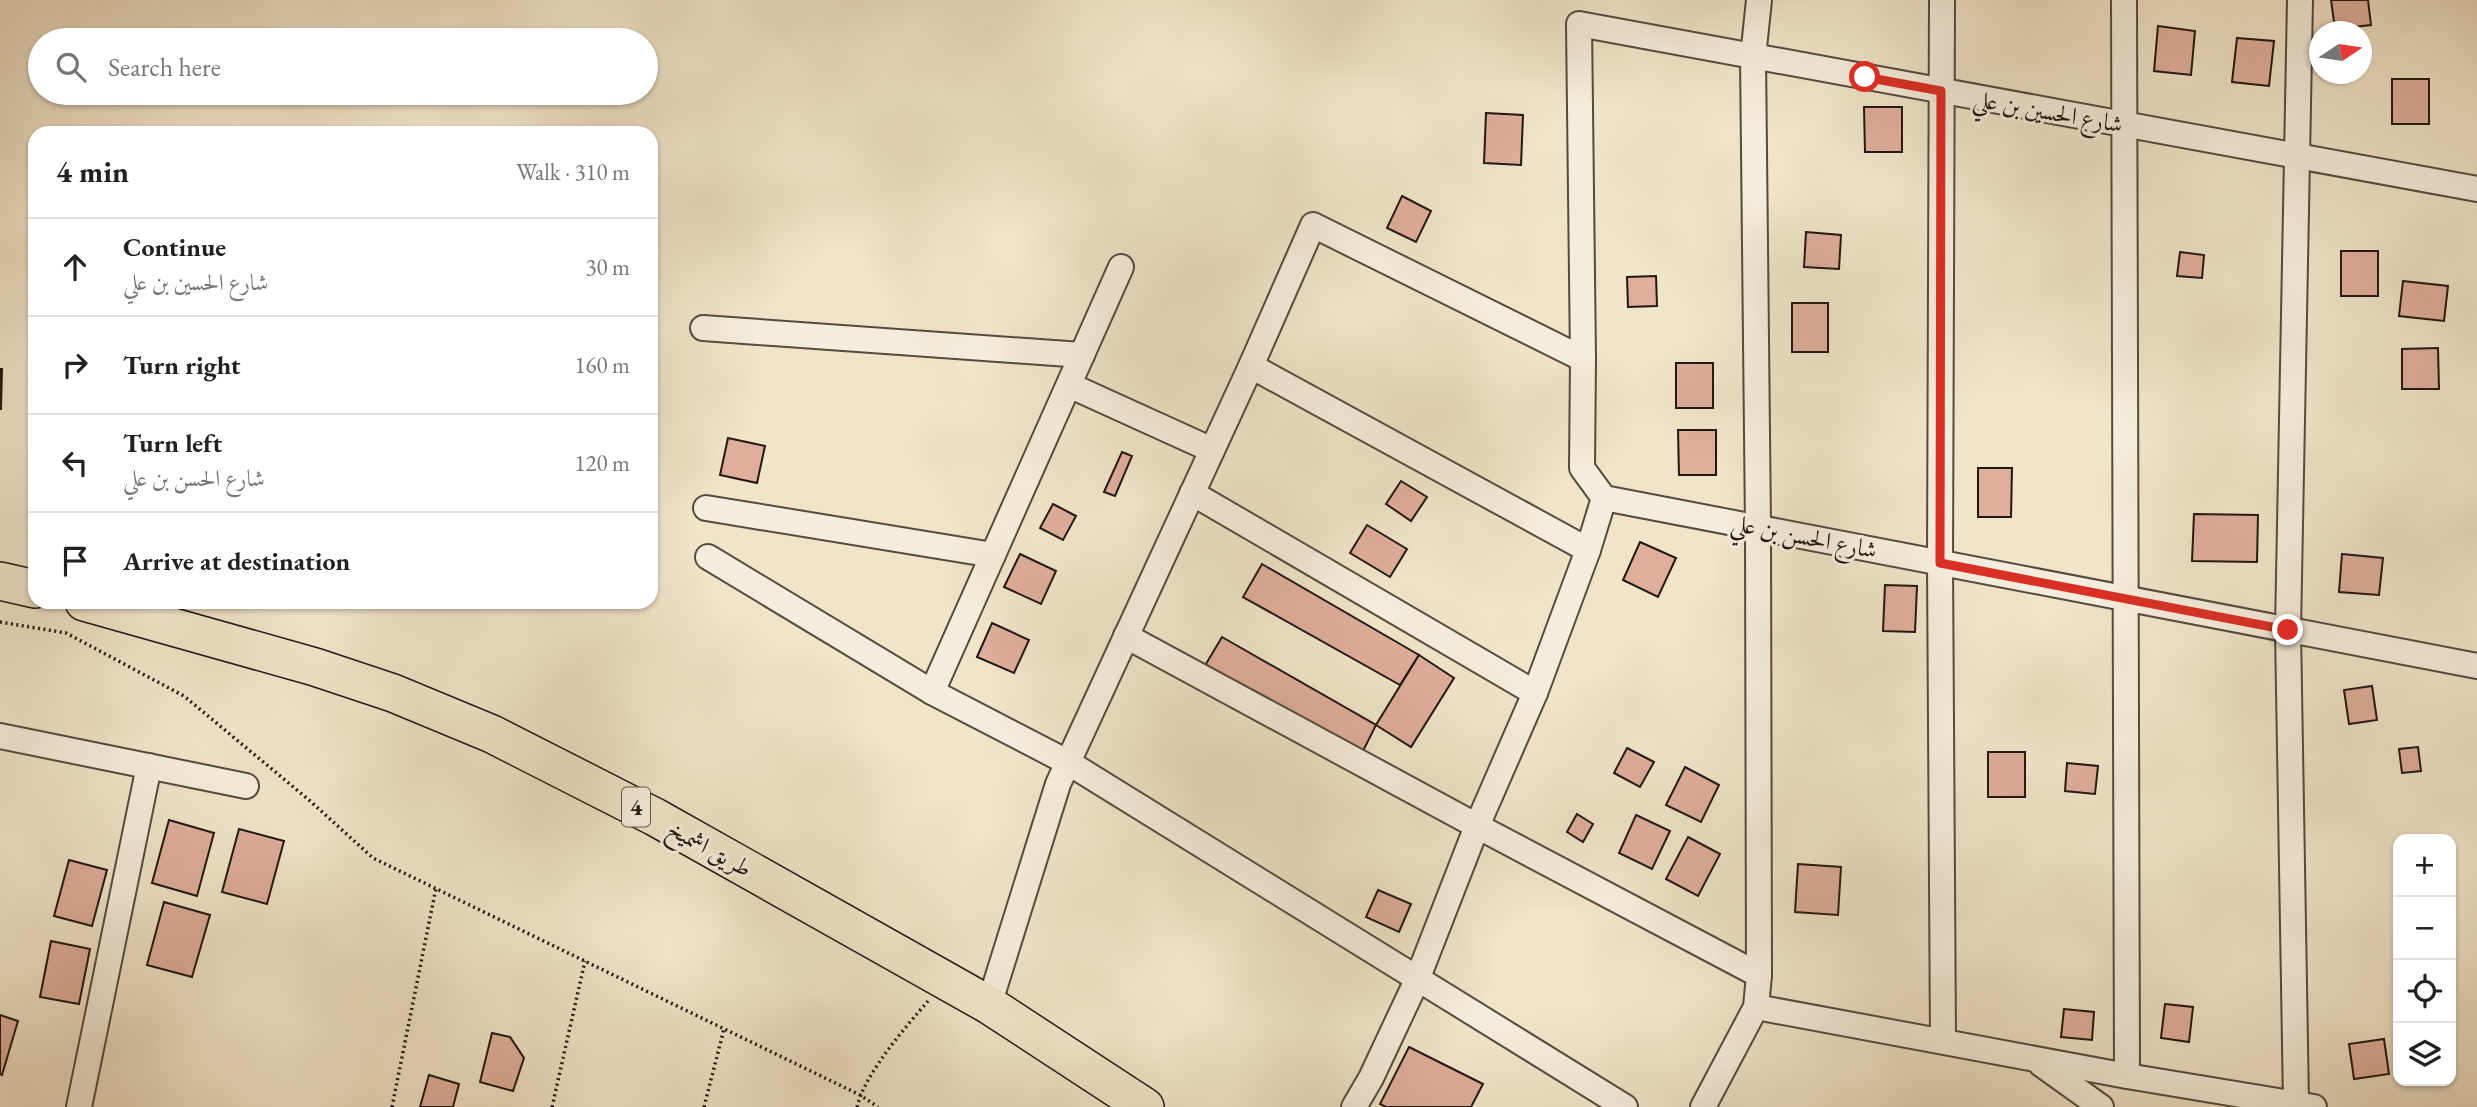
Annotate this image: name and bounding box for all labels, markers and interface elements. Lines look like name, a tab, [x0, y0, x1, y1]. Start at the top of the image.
north arrow	[2309, 21, 2372, 84]
search box	[28, 28, 658, 105]
icon: search	[52, 48, 90, 86]
text: Search here	[108, 50, 221, 84]
route start	[1849, 61, 1880, 92]
street label: شارع الحسين بن علي	[1969, 83, 2125, 147]
text: 4 min	[56, 152, 129, 191]
text: Walk · 310 m	[516, 157, 630, 187]
text: Continue	[123, 230, 226, 264]
icon: ahead	[56, 248, 94, 286]
text: 30 m	[585, 252, 630, 282]
text: شارع الحسين بن علي	[123, 267, 268, 297]
icon: right	[56, 346, 94, 384]
text: Turn right	[123, 348, 241, 382]
text: 160 m	[574, 350, 630, 380]
text: Turn left	[123, 426, 222, 460]
icon: left	[56, 444, 94, 482]
text: 120 m	[574, 448, 630, 478]
text: شارع الحسن بن علي	[123, 463, 265, 493]
street label: شارع الحسن بن علي	[1727, 507, 1880, 573]
icon: arrive	[56, 542, 94, 580]
text: Arrive at destination	[123, 544, 350, 578]
route end	[2272, 614, 2303, 645]
road number: 4	[622, 788, 650, 827]
street label: طريق اشميخ	[659, 812, 758, 889]
map controls	[2393, 834, 2456, 1086]
button: +	[2393, 834, 2456, 897]
button: −	[2393, 897, 2456, 960]
button: locate	[2393, 960, 2456, 1023]
button: layers	[2393, 1023, 2456, 1086]

